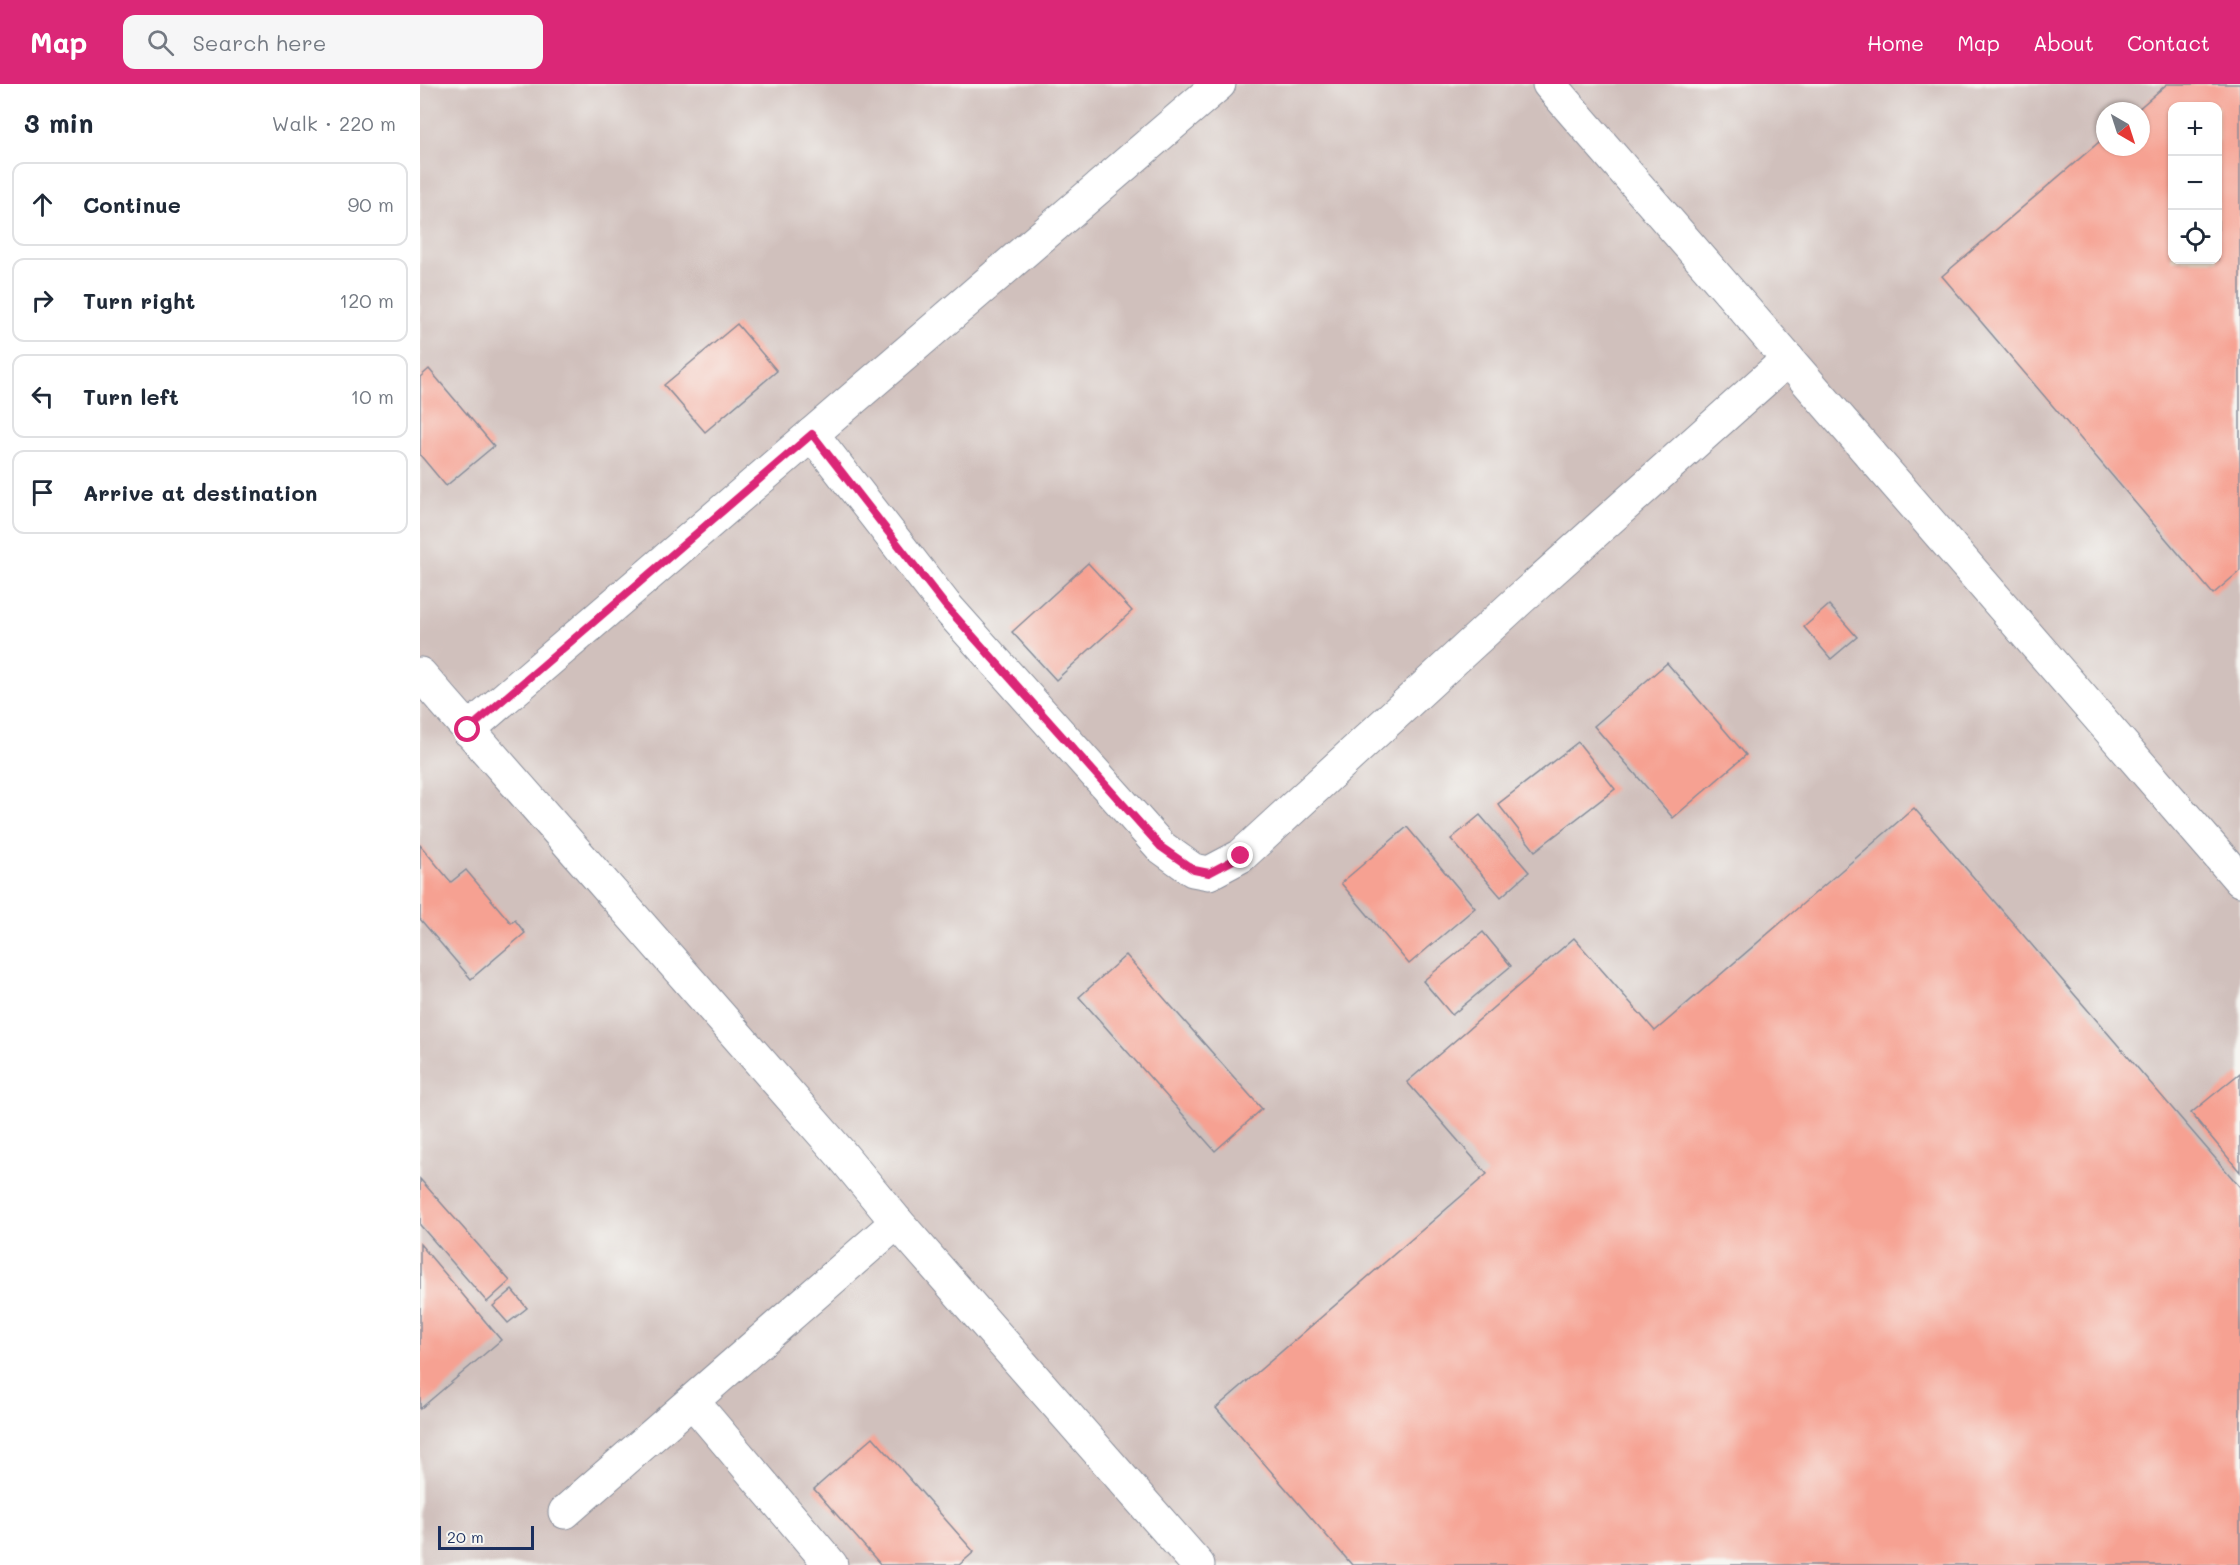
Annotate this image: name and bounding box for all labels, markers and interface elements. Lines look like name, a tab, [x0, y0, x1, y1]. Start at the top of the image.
search box	[123, 15, 543, 69]
text: Map	[30, 24, 87, 60]
icon: search	[144, 26, 177, 59]
text: Search here	[192, 28, 326, 57]
text: Home	[1867, 29, 1924, 56]
text: Map	[1957, 29, 2000, 56]
text: About	[2033, 29, 2094, 56]
text: Contact	[2127, 29, 2210, 56]
north arrow	[2096, 102, 2150, 156]
map controls	[2168, 102, 2222, 264]
button: +	[2168, 102, 2222, 156]
text: 3 min	[24, 106, 93, 140]
text: Walk · 220 m	[272, 110, 396, 136]
button: −	[2168, 156, 2222, 210]
icon: ahead	[26, 188, 59, 221]
text: Continue	[83, 190, 181, 219]
text: 90 m	[348, 191, 394, 217]
button: locate	[2168, 210, 2222, 264]
icon: right	[26, 284, 59, 317]
text: Turn right	[83, 286, 195, 315]
text: 120 m	[339, 287, 394, 313]
icon: left	[26, 380, 59, 413]
text: Turn left	[83, 382, 179, 411]
text: 10 m	[350, 383, 394, 409]
icon: arrive	[26, 476, 59, 509]
text: Arrive at destination	[83, 478, 318, 507]
route start	[454, 716, 480, 742]
route end	[1227, 842, 1253, 868]
scale bar	[438, 1523, 534, 1550]
text: 20 m	[447, 1526, 484, 1547]

